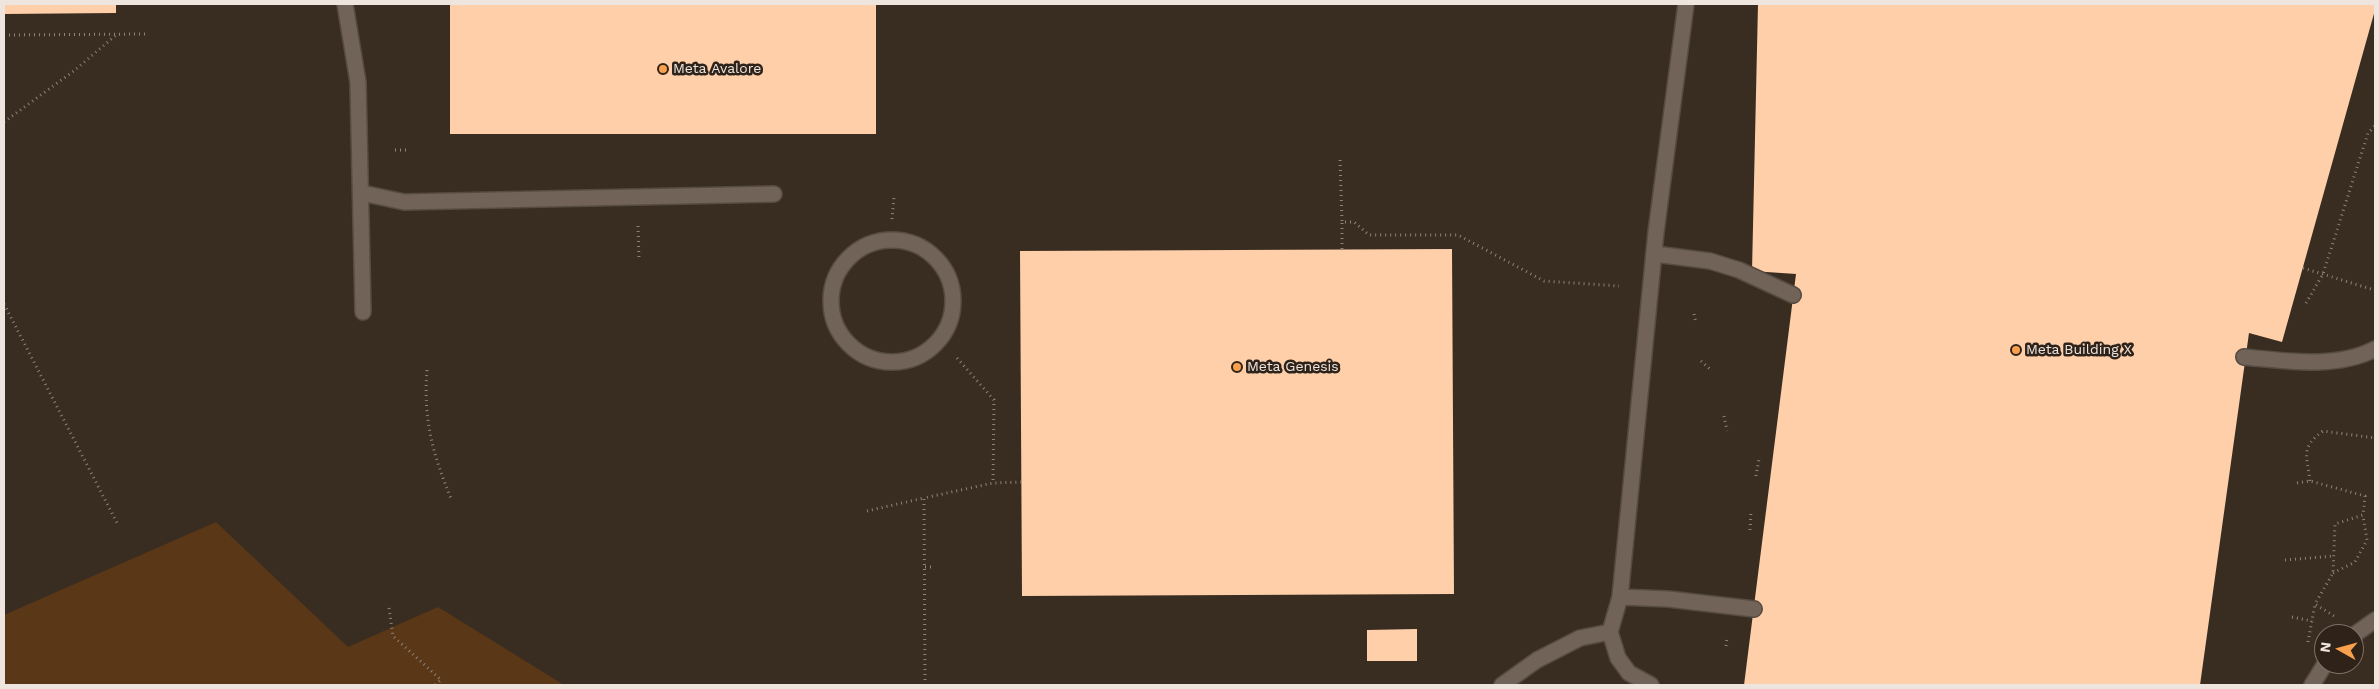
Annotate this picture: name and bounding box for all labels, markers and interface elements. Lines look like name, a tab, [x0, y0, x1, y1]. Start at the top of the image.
place label: Meta Avalore	[673, 61, 761, 77]
marker: Meta Avalore	[657, 63, 669, 75]
place label: Meta Building X	[2026, 342, 2132, 358]
marker: Meta Building X	[2010, 344, 2022, 356]
place label: Meta Genesis	[1247, 359, 1339, 375]
marker: Meta Genesis	[1231, 361, 1243, 373]
north arrow	[2314, 624, 2364, 674]
text: N	[2317, 641, 2334, 653]

